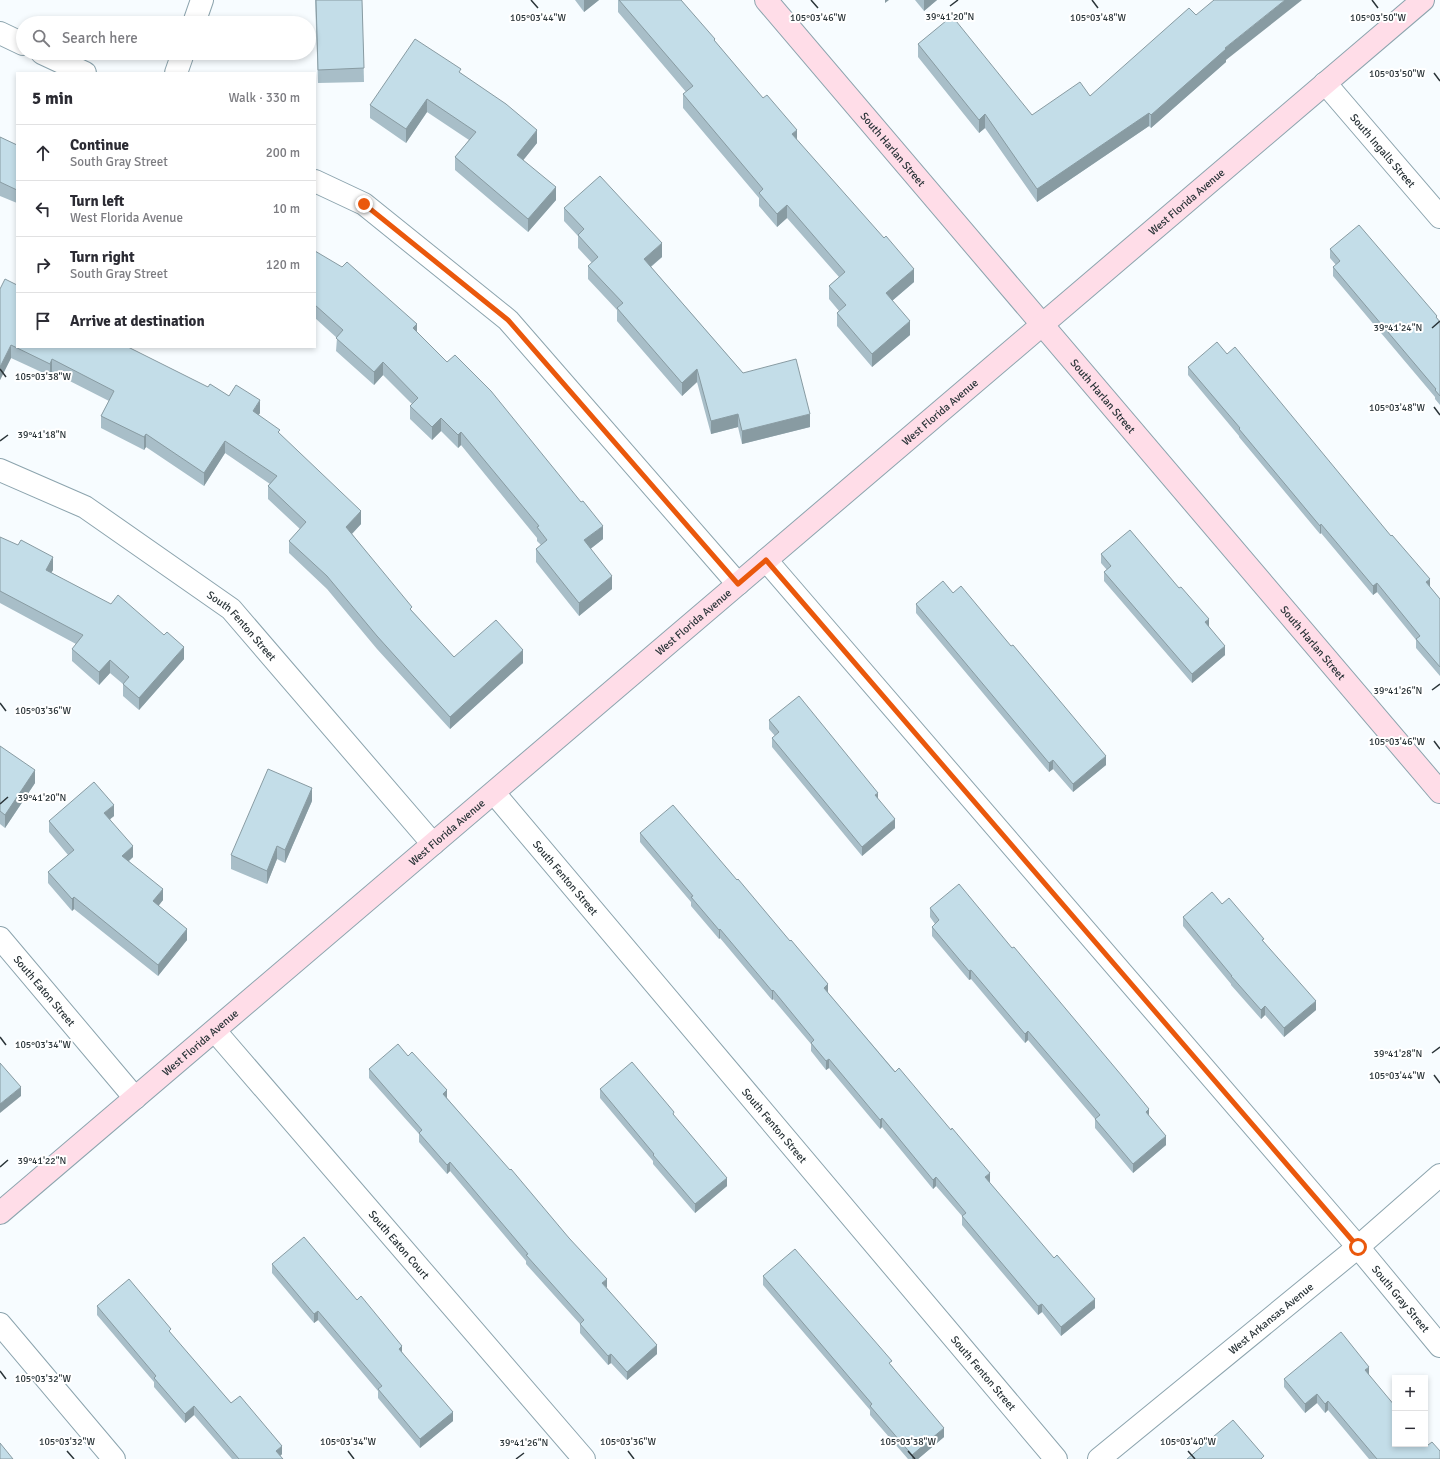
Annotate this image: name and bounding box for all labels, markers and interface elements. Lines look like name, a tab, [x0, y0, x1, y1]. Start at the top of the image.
text: 39°41'20"N	[926, 11, 974, 23]
text: 105°03'44"W	[510, 12, 566, 24]
text: 105°03'46"W	[790, 12, 846, 24]
text: 105°03'48"W	[1070, 12, 1126, 24]
text: 105°03'50"W	[1350, 12, 1406, 24]
search box	[16, 16, 316, 60]
icon: search	[30, 27, 52, 49]
text: Search here	[62, 29, 138, 47]
text: 105°03'50"W	[1369, 68, 1425, 80]
text: 5 min	[32, 88, 73, 109]
text: Walk · 330 m	[229, 90, 300, 106]
street label: South Harlan Street	[858, 110, 928, 189]
street label: South Ingalls Street	[1348, 111, 1418, 190]
text: Continue	[70, 136, 129, 154]
icon: ahead	[32, 142, 54, 164]
text: 200 m	[266, 145, 300, 161]
text: South Gray Street	[70, 154, 168, 170]
street label: West Florida Avenue	[1146, 166, 1227, 238]
text: Turn left	[70, 192, 124, 210]
route end	[355, 195, 373, 213]
icon: left	[32, 198, 54, 220]
text: 10 m	[273, 201, 300, 217]
text: West Florida Avenue	[70, 210, 183, 226]
text: Turn right	[70, 248, 135, 266]
icon: right	[32, 254, 54, 276]
text: 120 m	[266, 257, 300, 273]
text: South Gray Street	[70, 266, 168, 282]
icon: arrive	[32, 310, 54, 332]
text: Arrive at destination	[70, 312, 205, 330]
text: 39°41'24"N	[1374, 322, 1422, 334]
street label: South Harlan Street	[1068, 356, 1138, 436]
text: 105°03'38"W	[15, 371, 71, 383]
street label: West Florida Avenue	[899, 376, 981, 448]
text: 105°03'48"W	[1369, 402, 1425, 414]
text: 39°41'18"N	[18, 429, 66, 441]
street label: West Florida Avenue	[653, 586, 734, 658]
street label: South Fenton Street	[205, 588, 279, 663]
street label: South Harlan Street	[1278, 603, 1348, 683]
text: 39°41'26"N	[1374, 685, 1422, 697]
text: 105°03'36"W	[15, 705, 71, 717]
text: 105°03'46"W	[1369, 736, 1425, 748]
text: 39°41'20"N	[18, 792, 66, 804]
street label: West Florida Avenue	[406, 796, 487, 868]
street label: South Fenton Street	[530, 838, 601, 918]
street label: South Eaton Street	[11, 953, 78, 1029]
street label: West Florida Avenue	[160, 1006, 241, 1078]
text: 105°03'34"W	[15, 1039, 71, 1051]
text: 39°41'28"N	[1374, 1048, 1422, 1060]
text: 105°03'44"W	[1369, 1070, 1425, 1082]
street label: South Fenton Street	[739, 1085, 810, 1166]
text: 39°41'22"N	[18, 1155, 66, 1167]
street label: South Eaton Court	[366, 1208, 432, 1282]
route start	[1349, 1238, 1367, 1256]
street label: South Gray Street	[1369, 1263, 1432, 1335]
street label: West Arkansas Avenue	[1226, 1280, 1316, 1357]
street label: South Fenton Street	[948, 1333, 1019, 1413]
text: 105°03'32"W	[15, 1373, 71, 1385]
map controls	[1392, 1375, 1428, 1447]
button: +	[1392, 1375, 1428, 1411]
button: −	[1392, 1411, 1428, 1447]
text: 105°03'32"W	[39, 1436, 95, 1448]
text: 105°03'34"W	[320, 1436, 376, 1448]
text: 105°03'36"W	[600, 1436, 656, 1448]
text: 105°03'38"W	[880, 1436, 936, 1448]
text: 105°03'40"W	[1160, 1436, 1216, 1448]
text: 39°41'26"N	[500, 1437, 548, 1449]

